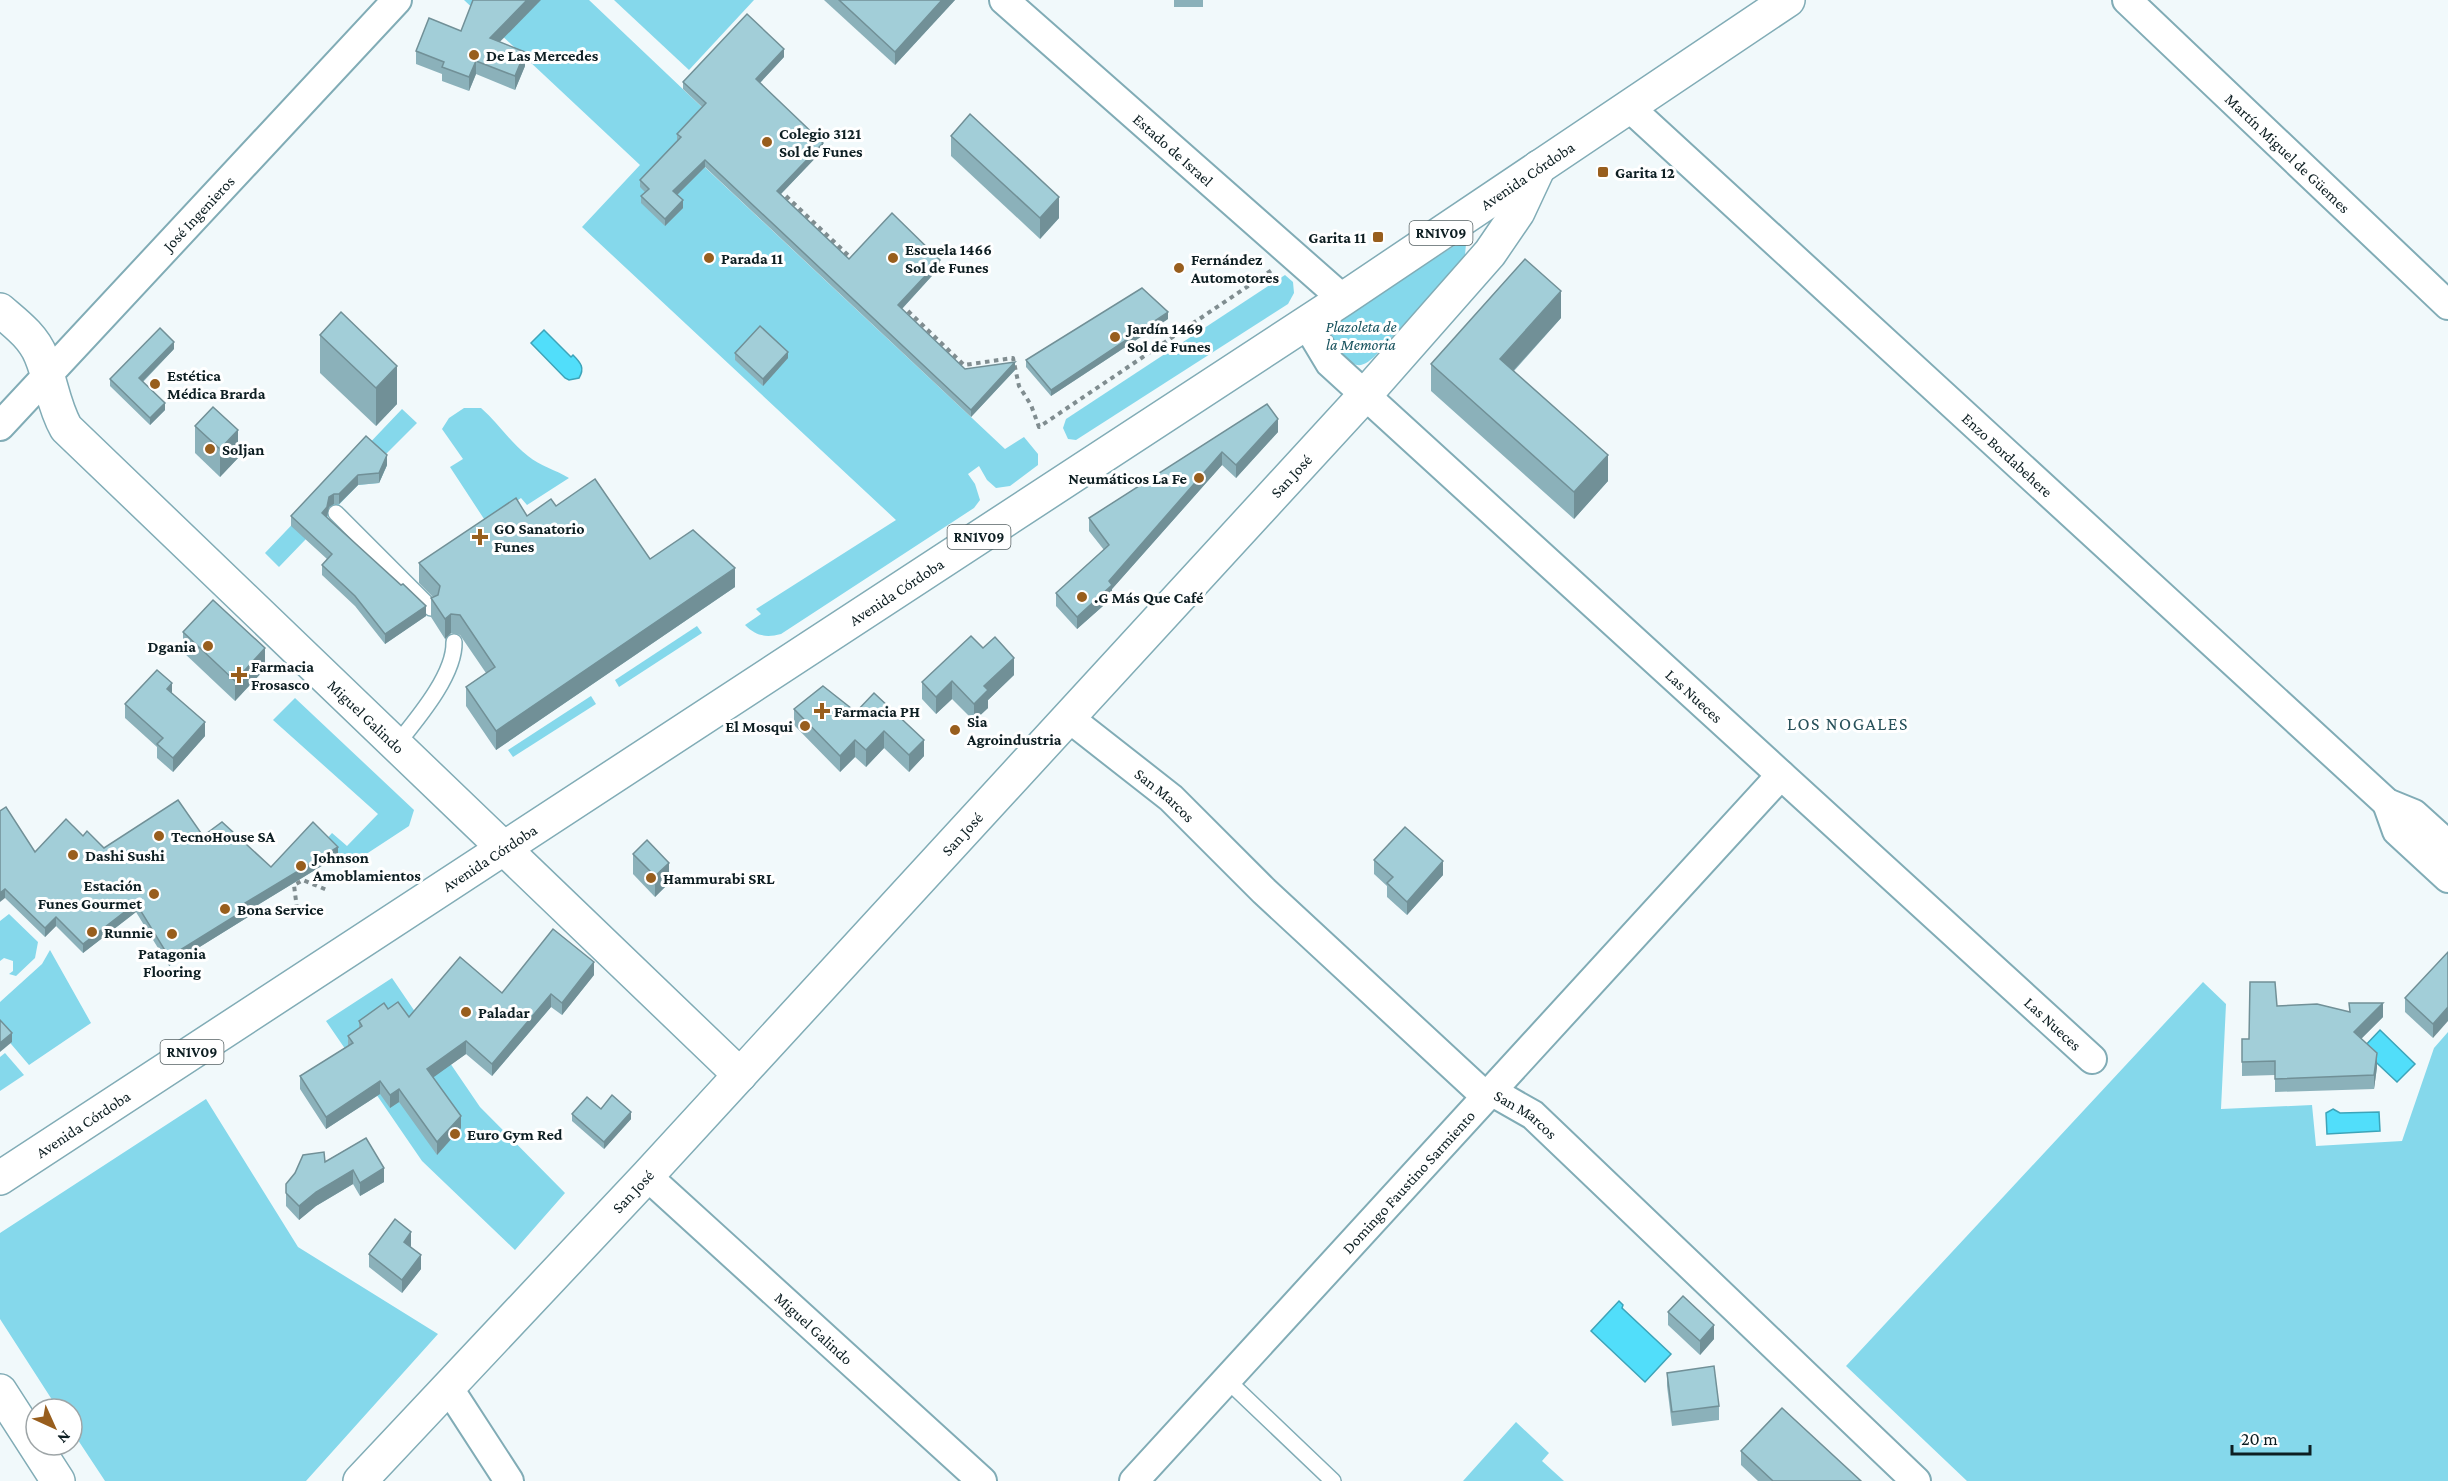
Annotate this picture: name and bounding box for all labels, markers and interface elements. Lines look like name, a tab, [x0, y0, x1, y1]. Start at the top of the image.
place label: De Las Mercedes	[486, 47, 599, 64]
marker: De Las Mercedes	[467, 48, 481, 62]
street label: Martín Miguel de Güemes	[2222, 90, 2354, 216]
street label: Estado de Israel	[1130, 110, 1217, 189]
place label: Colegio 3121 Sol de Funes	[779, 125, 863, 160]
marker: Colegio 3121 Sol de Funes	[760, 135, 774, 149]
street label: Avenida Córdoba	[1477, 137, 1578, 213]
place label: Garita 12	[1615, 164, 1675, 181]
marker: Garita 12	[1596, 165, 1610, 179]
street label: José Ingenieros	[158, 172, 238, 256]
road number: RN1V09	[1410, 221, 1472, 245]
place label: Garita 11	[1308, 229, 1366, 246]
marker: Garita 11	[1371, 230, 1385, 244]
place label: Escuela 1466 Sol de Funes	[905, 241, 992, 276]
place label: Parada 11	[721, 250, 783, 267]
marker: Parada 11	[702, 251, 716, 265]
marker: Escuela 1466 Sol de Funes	[886, 251, 900, 265]
place label: Fernández Automotores	[1190, 251, 1280, 286]
marker: Fernández Automotores	[1172, 261, 1186, 275]
park label: Plazoleta de la Memoria	[1325, 318, 1397, 353]
place label: Jardín 1469 Sol de Funes	[1125, 320, 1211, 355]
marker: Jardín 1469 Sol de Funes	[1108, 330, 1122, 344]
place label: Estética Médica Brarda	[167, 367, 266, 402]
marker: Estética Médica Brarda	[148, 377, 162, 391]
street label: Enzo Bordabehere	[1959, 409, 2056, 500]
place label: Soljan	[222, 441, 264, 459]
marker: Soljan	[203, 442, 217, 456]
street label: San José	[1267, 451, 1315, 501]
place label: Neumáticos La Fe	[1068, 470, 1188, 487]
marker: Neumáticos La Fe	[1192, 471, 1206, 485]
place label: GO Sanatorio Funes	[494, 520, 585, 555]
road number: RN1V09	[948, 525, 1010, 549]
marker: GO Sanatorio Funes	[471, 528, 489, 546]
street label: Avenida Córdoba	[846, 554, 947, 629]
place label: .G Más Que Café	[1094, 589, 1204, 606]
marker: .G Más Que Café	[1075, 590, 1089, 604]
place label: Dgania	[148, 638, 196, 655]
marker: Dgania	[201, 639, 215, 653]
place label: Farmacia Frosasco	[251, 658, 314, 693]
street label: Las Nueces	[1662, 666, 1726, 726]
marker: Farmacia Frosasco	[232, 668, 246, 682]
street label: Miguel Galindo	[325, 676, 408, 757]
place label: Farmacia PH	[834, 703, 920, 720]
marker: Farmacia PH	[815, 704, 829, 718]
place label: Sia Agroindustria	[966, 713, 1062, 748]
district label: LOS NOGALES	[1787, 714, 1909, 734]
place label: El Mosqui	[725, 718, 793, 735]
marker: El Mosqui	[798, 719, 812, 733]
marker: Sia Agroindustria	[948, 723, 962, 737]
street label: San Marcos	[1132, 765, 1198, 825]
street label: San José	[938, 808, 986, 859]
street label: Avenida Córdoba	[439, 820, 540, 895]
place label: TecnoHouse SA	[171, 828, 275, 845]
marker: TecnoHouse SA	[152, 829, 166, 843]
place label: Dashi Sushi	[85, 847, 165, 864]
marker: Dashi Sushi	[66, 848, 80, 862]
place label: Johnson Amoblamientos	[311, 849, 421, 884]
marker: Johnson Amoblamientos	[294, 859, 308, 873]
place label: Hammurabi SRL	[663, 870, 775, 887]
marker: Hammurabi SRL	[644, 871, 658, 885]
place label: Estación Funes Gourmet	[38, 877, 142, 912]
marker: Estación Funes Gourmet	[147, 887, 161, 901]
place label: Bona Service	[237, 901, 324, 918]
marker: Bona Service	[218, 902, 232, 916]
place label: Runnie	[104, 924, 154, 941]
marker: Runnie	[85, 925, 99, 939]
marker: Patagonia Flooring	[165, 927, 179, 941]
place label: Patagonia Flooring	[138, 945, 206, 980]
street label: Las Nueces	[2021, 993, 2085, 1054]
place label: Paladar	[478, 1004, 530, 1021]
marker: Paladar	[459, 1005, 473, 1019]
road number: RN1V09	[160, 1040, 224, 1064]
street label: Avenida Córdoba	[32, 1086, 134, 1161]
street label: San Marcos	[1491, 1086, 1561, 1142]
street label: Domingo Faustino Sarmiento	[1339, 1107, 1478, 1257]
place label: Euro Gym Red	[467, 1126, 563, 1143]
marker: Euro Gym Red	[448, 1127, 462, 1141]
street label: San José	[609, 1166, 657, 1216]
street label: Miguel Galindo	[772, 1289, 856, 1368]
north arrow	[24, 1397, 84, 1457]
scale bar	[2232, 1418, 2310, 1456]
text: N	[54, 1427, 74, 1447]
text: 20 m	[2241, 1429, 2278, 1449]

